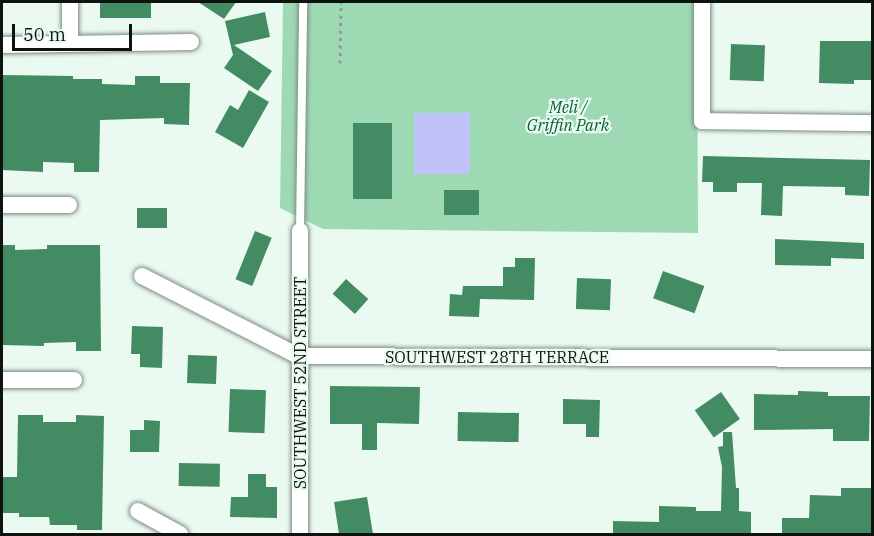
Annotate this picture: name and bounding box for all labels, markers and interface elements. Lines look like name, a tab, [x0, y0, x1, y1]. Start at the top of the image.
scale bar	[15, 12, 135, 50]
text: 50 m	[23, 23, 66, 46]
park label: Meli / Griffin Park	[527, 97, 609, 135]
street label: SOUTHWEST 52ND STREET	[290, 277, 310, 489]
street label: SOUTHWEST 28TH TERRACE	[385, 347, 609, 367]

